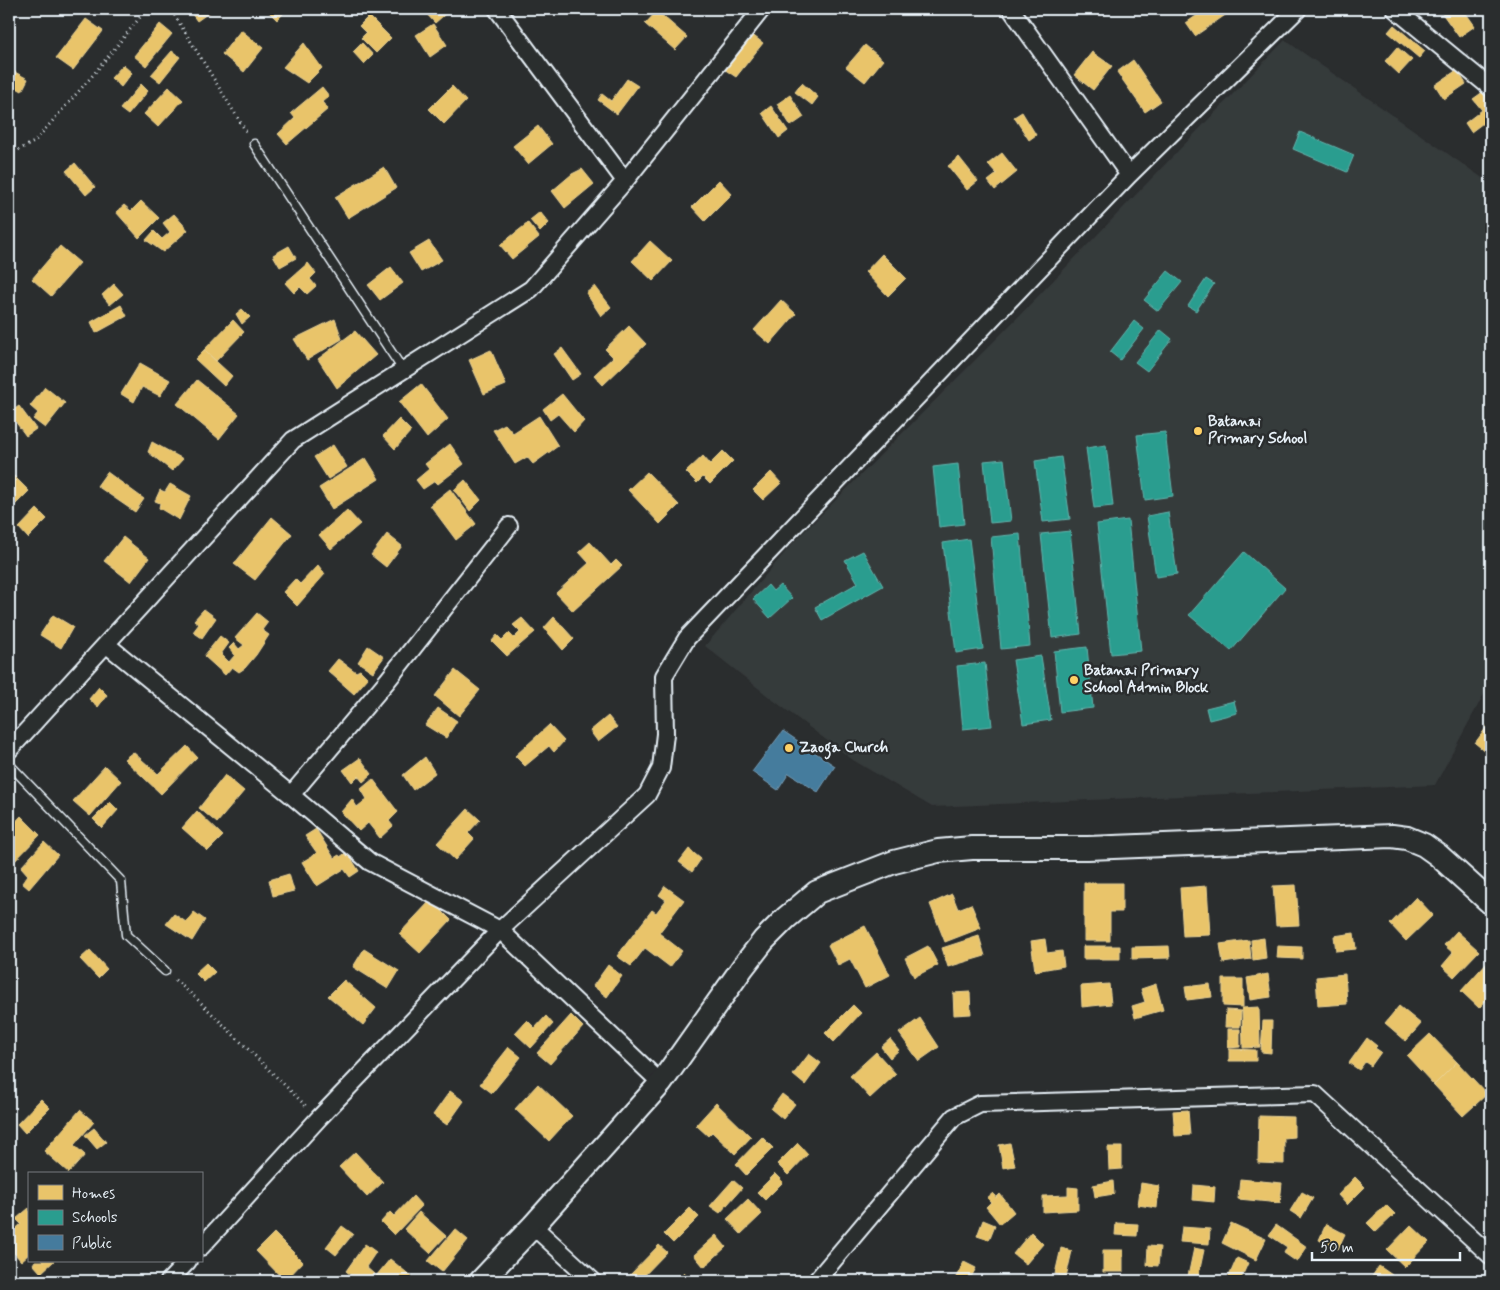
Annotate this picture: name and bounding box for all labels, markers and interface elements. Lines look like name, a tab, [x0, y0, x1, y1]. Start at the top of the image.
place label: Batanai Primary School	[1208, 412, 1307, 449]
marker: Batanai Primary School	[1192, 425, 1204, 437]
place label: Batanai Primary School Admin Block	[1084, 661, 1209, 698]
marker: Batanai Primary School Admin Block	[1068, 674, 1080, 686]
place label: Zaoga Church	[799, 738, 888, 760]
marker: Zaoga Church	[783, 742, 795, 754]
legend	[28, 1172, 202, 1262]
text: Homes	[72, 1184, 115, 1204]
text: Schools	[72, 1208, 118, 1228]
scale bar	[1312, 1230, 1460, 1262]
text: Public	[72, 1234, 112, 1254]
text: 50 m	[1320, 1238, 1354, 1258]

